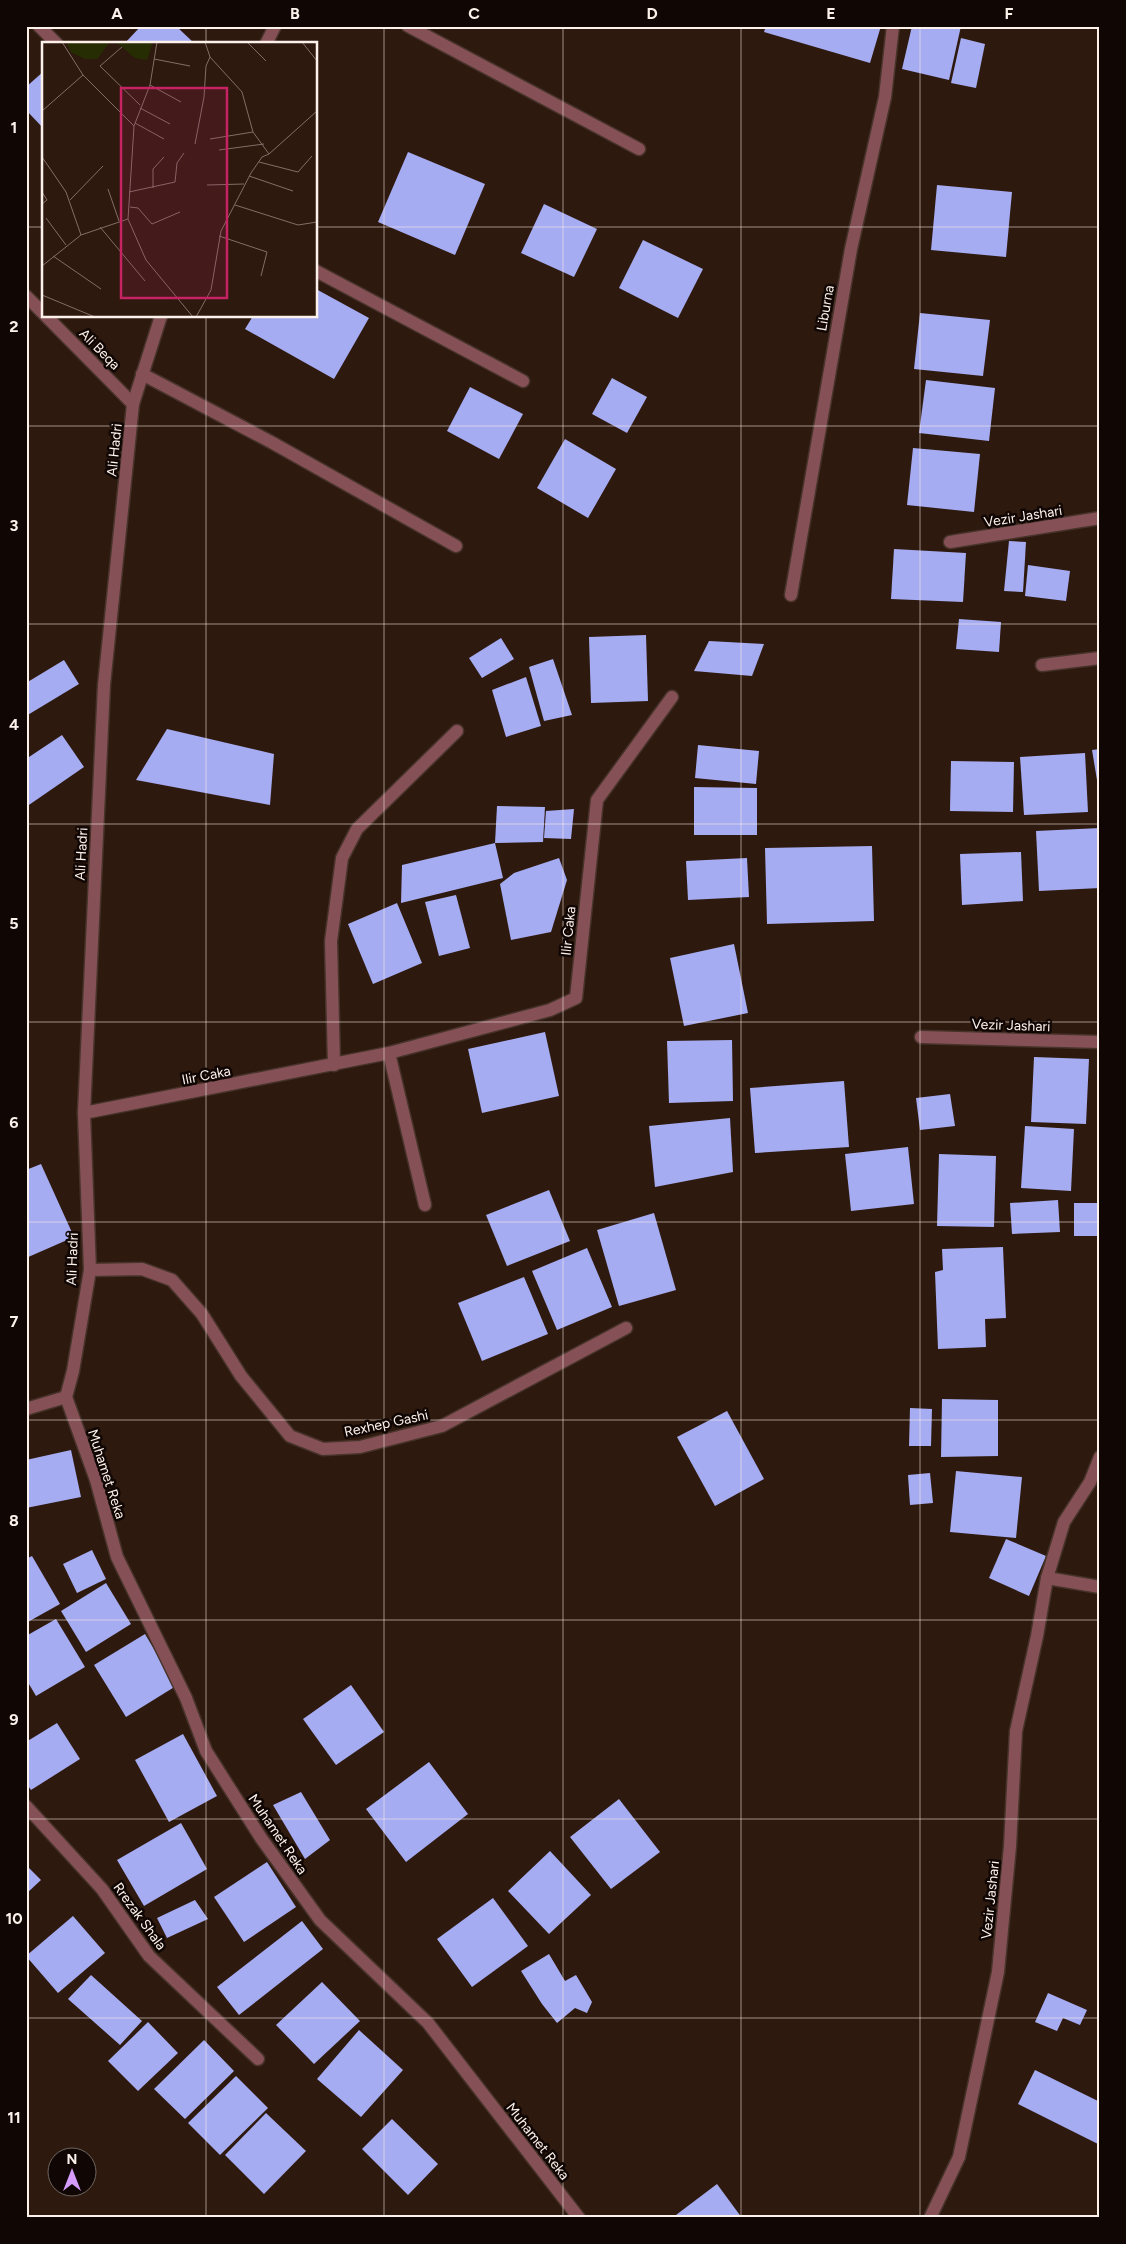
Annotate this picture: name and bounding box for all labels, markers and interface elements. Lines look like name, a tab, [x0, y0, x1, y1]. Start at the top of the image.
text: A	[111, 4, 123, 23]
text: B	[290, 4, 300, 23]
text: C	[468, 4, 480, 23]
text: D	[646, 4, 658, 23]
text: E	[826, 4, 836, 23]
text: F	[1005, 4, 1014, 23]
inset map	[42, 42, 318, 318]
text: 1	[11, 118, 17, 137]
street label: Liburna	[813, 284, 838, 332]
text: 2	[9, 317, 19, 336]
street label: Ali Beqa	[76, 325, 124, 373]
street label: Ali Hadri	[103, 423, 126, 477]
street label: Vezir Jashari	[983, 502, 1063, 531]
text: 3	[10, 516, 19, 535]
text: 4	[9, 715, 19, 734]
street label: Ali Hadri	[72, 827, 91, 881]
street label: Ilir Caka	[557, 906, 580, 956]
text: 5	[9, 914, 19, 933]
street label: Vezir Jashari	[971, 1016, 1051, 1035]
street label: Ilir Caka	[180, 1062, 232, 1089]
text: 6	[9, 1113, 19, 1132]
street label: Ali Hadri	[63, 1232, 82, 1286]
text: 7	[10, 1312, 19, 1331]
street label: Rexhep Gashi	[342, 1406, 430, 1441]
street label: Muhamet Reka	[84, 1427, 129, 1521]
text: 8	[9, 1511, 19, 1530]
text: 9	[9, 1710, 19, 1729]
street label: Muhamet Reka	[245, 1791, 311, 1878]
street label: Vezir Jashari	[978, 1860, 1003, 1940]
street label: Rrezak Shala	[109, 1879, 170, 1953]
text: 10	[5, 1909, 23, 1928]
street label: Muhamet Reka	[502, 2099, 573, 2183]
text: 11	[7, 2108, 21, 2127]
north arrow	[48, 2146, 98, 2196]
text: N	[67, 2151, 77, 2168]

